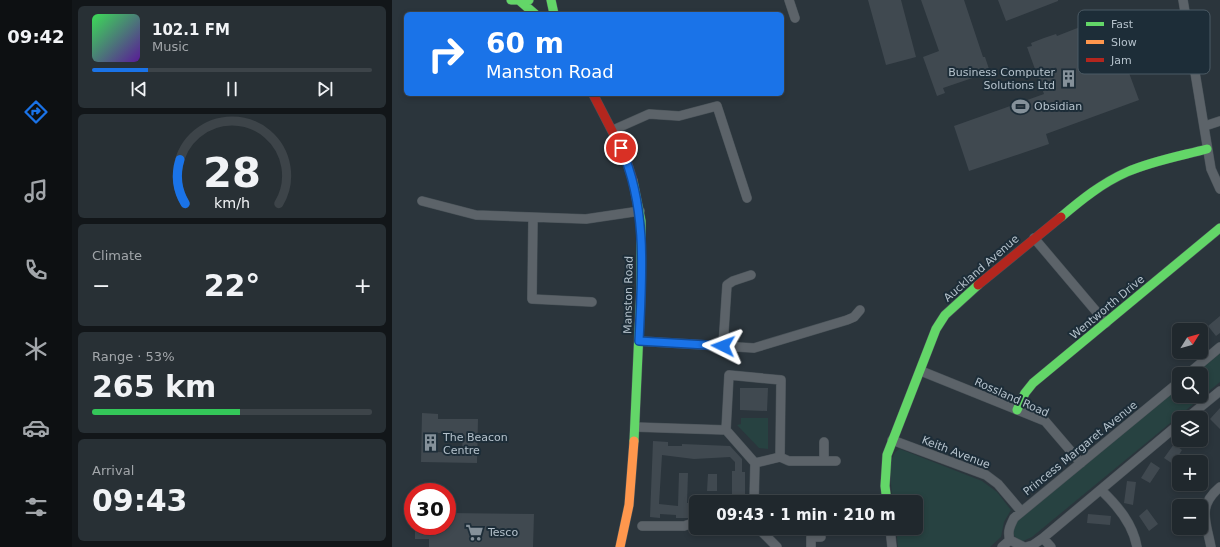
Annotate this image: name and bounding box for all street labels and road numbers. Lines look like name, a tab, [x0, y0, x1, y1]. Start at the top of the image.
street label: Auckland Avenue	[941, 232, 1022, 304]
street label: Manston Road	[621, 256, 636, 334]
street label: Wentworth Drive	[1068, 272, 1147, 342]
street label: Rossland Road	[973, 375, 1051, 420]
street label: Princess Margaret Avenue	[1021, 398, 1140, 498]
street label: Keith Avenue	[920, 433, 992, 472]

